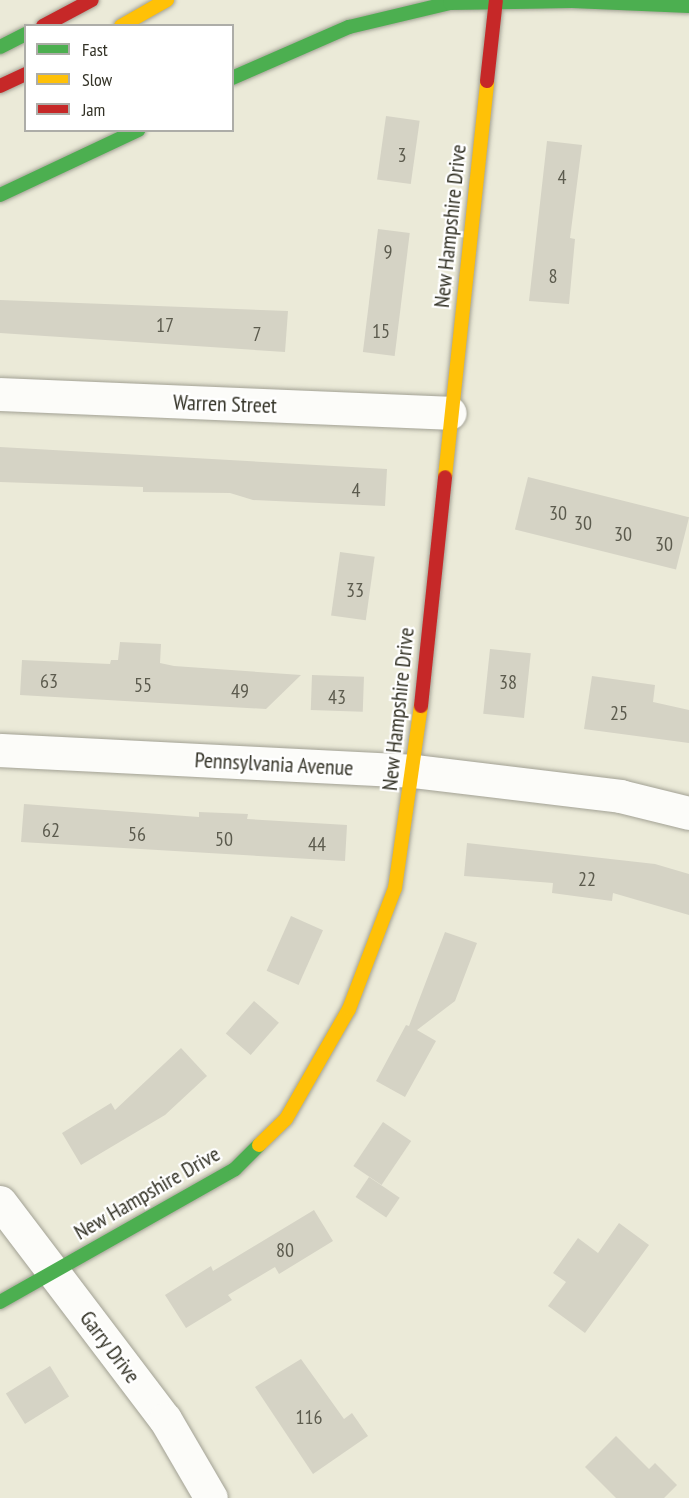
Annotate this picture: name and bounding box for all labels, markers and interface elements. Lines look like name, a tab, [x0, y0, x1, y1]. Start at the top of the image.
legend	[24, 24, 234, 132]
text: Fast	[82, 38, 108, 61]
text: Slow	[82, 68, 112, 91]
text: Jam	[82, 98, 105, 121]
house number: 3	[398, 143, 406, 167]
street label: New Hampshire Drive	[428, 143, 472, 309]
house number: 4	[558, 165, 566, 189]
house number: 9	[384, 240, 392, 264]
house number: 8	[549, 264, 557, 288]
house number: 17	[156, 313, 174, 337]
house number: 15	[372, 319, 390, 343]
house number: 7	[253, 322, 261, 346]
street label: Warren Street	[173, 389, 277, 419]
house number: 4	[352, 478, 360, 502]
house number: 30	[549, 501, 567, 525]
house number: 30	[574, 511, 592, 535]
house number: 30	[614, 522, 632, 546]
house number: 30	[655, 532, 673, 556]
house number: 33	[346, 578, 364, 602]
street label: New Hampshire Drive	[376, 626, 420, 792]
house number: 63	[40, 669, 58, 693]
house number: 38	[499, 670, 517, 694]
house number: 55	[134, 673, 152, 697]
house number: 49	[231, 679, 249, 703]
house number: 43	[328, 685, 346, 709]
house number: 25	[610, 701, 628, 725]
street label: Pennsylvania Avenue	[194, 747, 354, 781]
house number: 62	[42, 818, 60, 842]
house number: 56	[128, 822, 146, 846]
house number: 50	[215, 827, 233, 851]
house number: 44	[308, 832, 326, 856]
house number: 22	[578, 867, 596, 891]
street label: New Hampshire Drive	[69, 1140, 225, 1246]
house number: 80	[276, 1238, 294, 1262]
street label: Garry Drive	[74, 1305, 146, 1389]
house number: 116	[296, 1405, 322, 1429]

